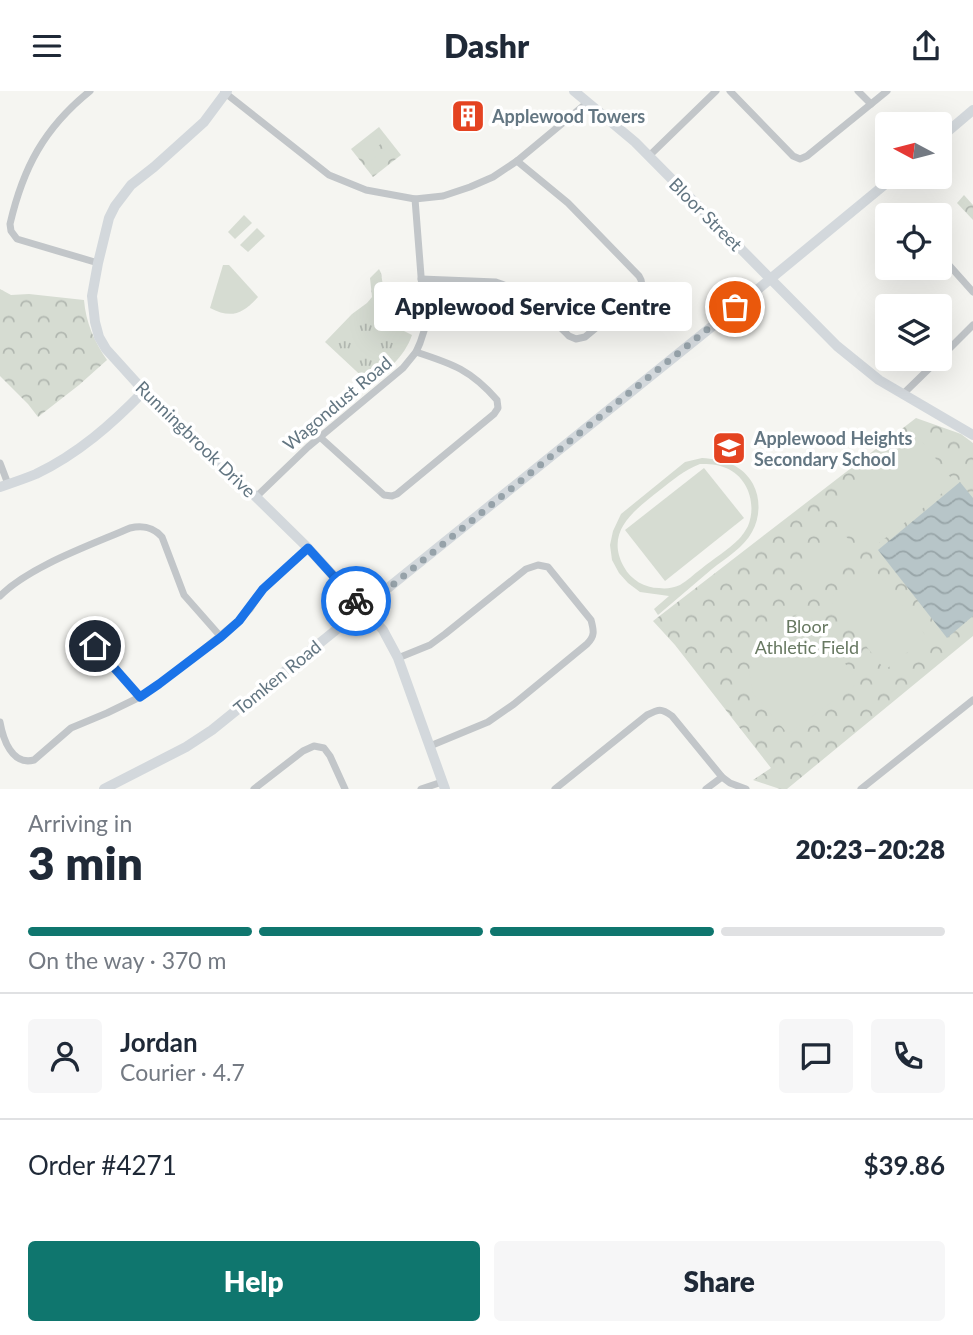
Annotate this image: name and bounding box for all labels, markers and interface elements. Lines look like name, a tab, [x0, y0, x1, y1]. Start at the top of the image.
text: Dashr	[444, 26, 529, 65]
icon: menu	[28, 27, 66, 65]
icon: share	[907, 27, 945, 65]
building icon: Applewood Towers	[449, 97, 487, 135]
place label: Applewood Towers	[491, 105, 645, 127]
north arrow	[875, 112, 952, 189]
map controls	[875, 112, 952, 371]
street label: Bloor Street	[665, 173, 748, 256]
button: locate	[875, 203, 952, 280]
pin	[705, 277, 765, 337]
callout: Applewood Service Centre	[374, 283, 693, 332]
icon: bag	[716, 288, 754, 326]
text: Applewood Service Centre	[395, 292, 671, 320]
button: layers	[875, 294, 952, 371]
street label: Wagondust Road	[278, 351, 396, 455]
street label: Runningbrook Drive	[131, 376, 261, 502]
place label: Applewood Heights Secondary School	[753, 427, 912, 470]
school or university icon: Applewood Heights Secondary School	[710, 429, 748, 467]
courier	[321, 566, 391, 636]
icon: bike	[337, 582, 375, 620]
park label: Bloor Athletic Field	[755, 615, 859, 658]
pin	[65, 616, 125, 676]
icon: home	[76, 627, 114, 665]
street label: Tomken Road	[229, 635, 325, 719]
text: Arriving in	[28, 809, 132, 837]
text: 20:23–20:28	[795, 833, 945, 865]
text: 3 min	[28, 835, 143, 890]
text: On the way · 370 m	[28, 946, 227, 974]
button: person	[28, 1019, 102, 1093]
button: chat	[779, 1019, 853, 1093]
button: phone	[871, 1019, 945, 1093]
text: Jordan	[120, 1026, 198, 1058]
text: Courier · 4.7	[120, 1058, 245, 1086]
text: Order #4271	[28, 1149, 177, 1181]
text: $39.86	[863, 1149, 945, 1181]
button: Help	[28, 1241, 480, 1321]
button: Share	[494, 1241, 945, 1321]

